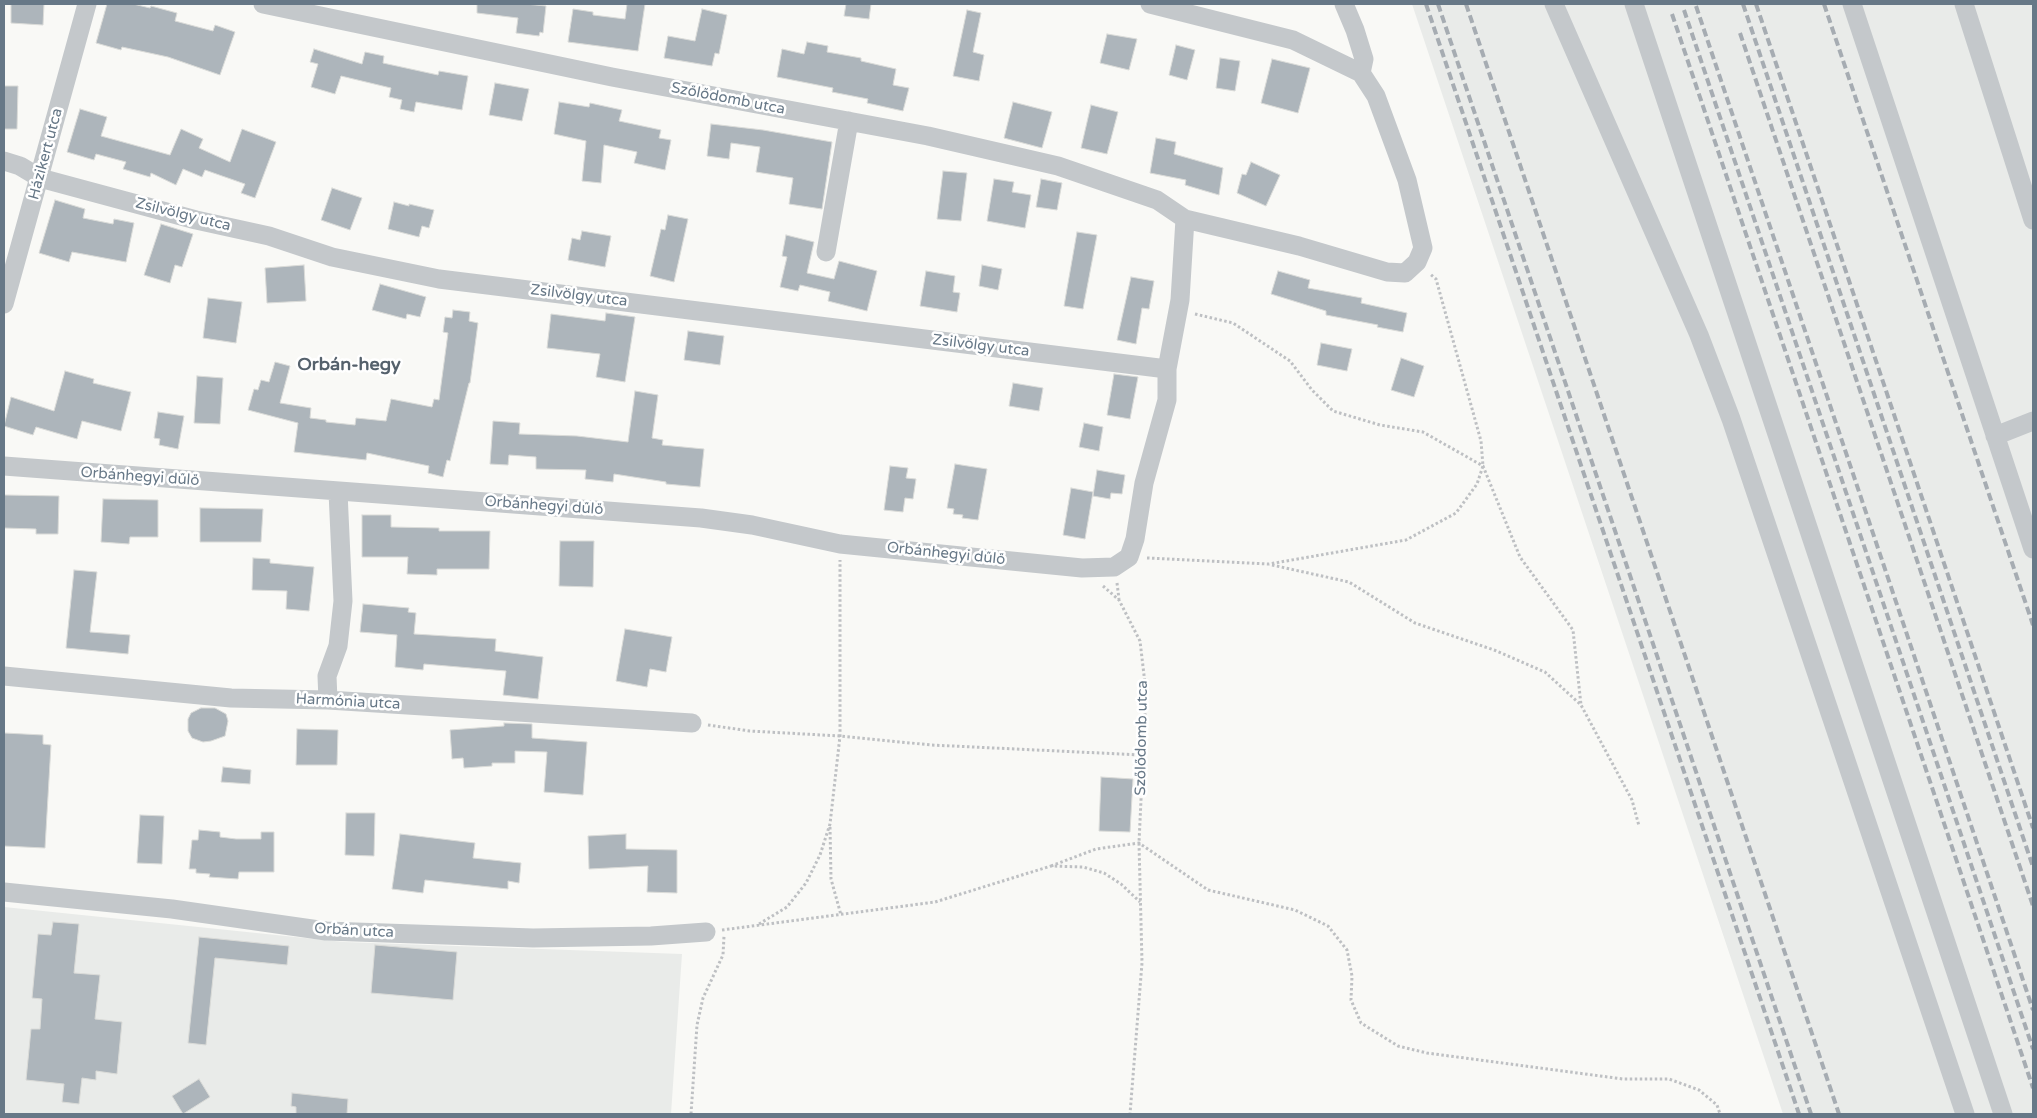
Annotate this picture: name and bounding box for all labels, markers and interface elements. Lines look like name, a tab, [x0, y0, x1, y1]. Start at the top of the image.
street label: Szőlődomb utca	[670, 79, 786, 119]
street label: Házikert utca	[25, 106, 67, 202]
street label: Zsilvölgy utca	[133, 194, 233, 236]
street label: Zsilvölgy utca	[529, 281, 629, 311]
street label: Zsilvölgy utca	[931, 331, 1031, 361]
district label: Orbán-hegy	[297, 354, 401, 376]
street label: Orbánhegyi dűlő	[80, 464, 200, 490]
street label: Orbánhegyi dűlő	[484, 493, 604, 519]
street label: Orbánhegyi dűlő	[886, 539, 1006, 569]
street label: Szőlődomb utca	[1132, 680, 1152, 796]
street label: Harmónia utca	[295, 690, 401, 714]
street label: Orbán utca	[314, 920, 394, 942]

